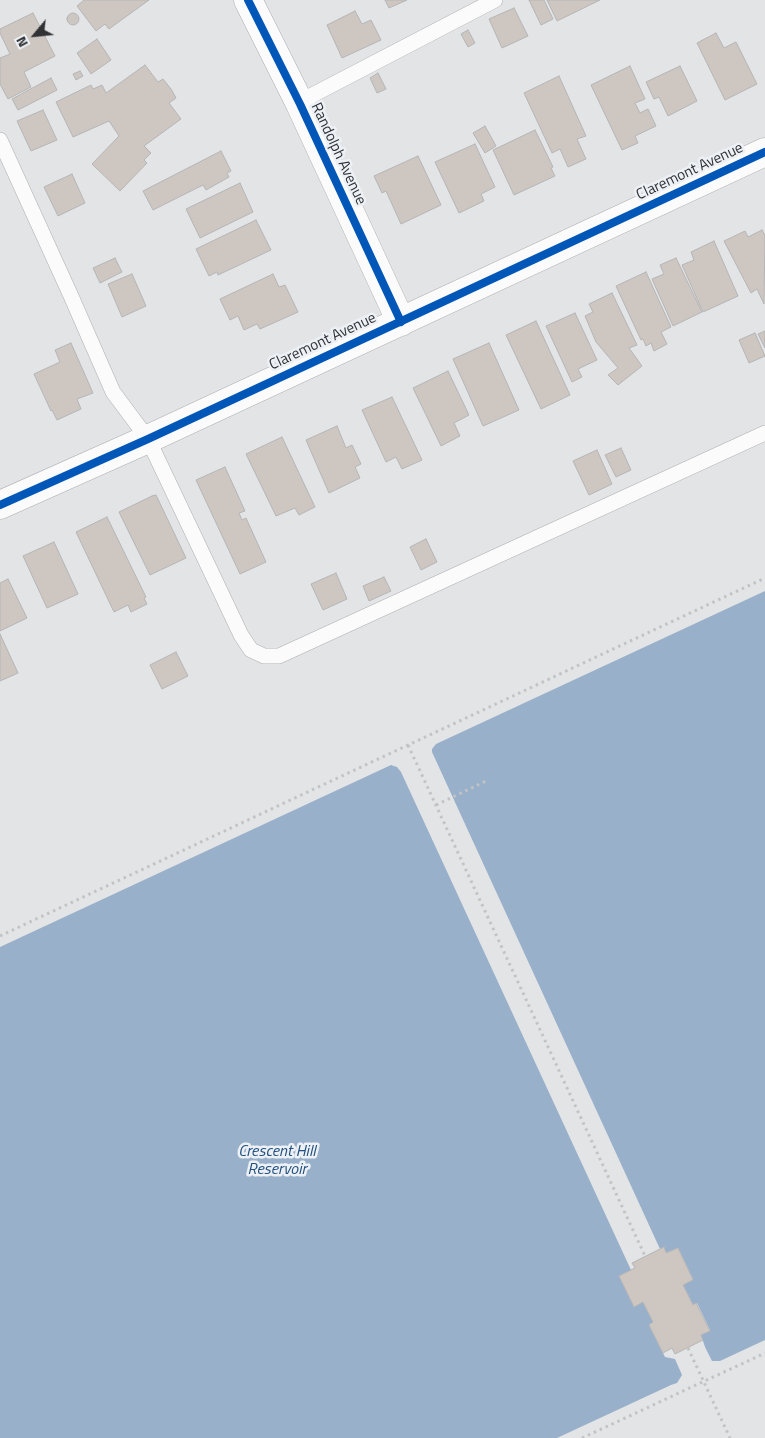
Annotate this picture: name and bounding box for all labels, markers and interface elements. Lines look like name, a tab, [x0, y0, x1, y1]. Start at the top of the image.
north arrow	[10, 10, 60, 60]
text: N	[10, 33, 33, 51]
street label: Randolph Avenue	[307, 100, 369, 208]
street label: Claremont Avenue	[634, 139, 746, 205]
street label: Claremont Avenue	[267, 309, 379, 375]
water label: Crescent Hill Reservoir	[238, 1142, 316, 1180]

